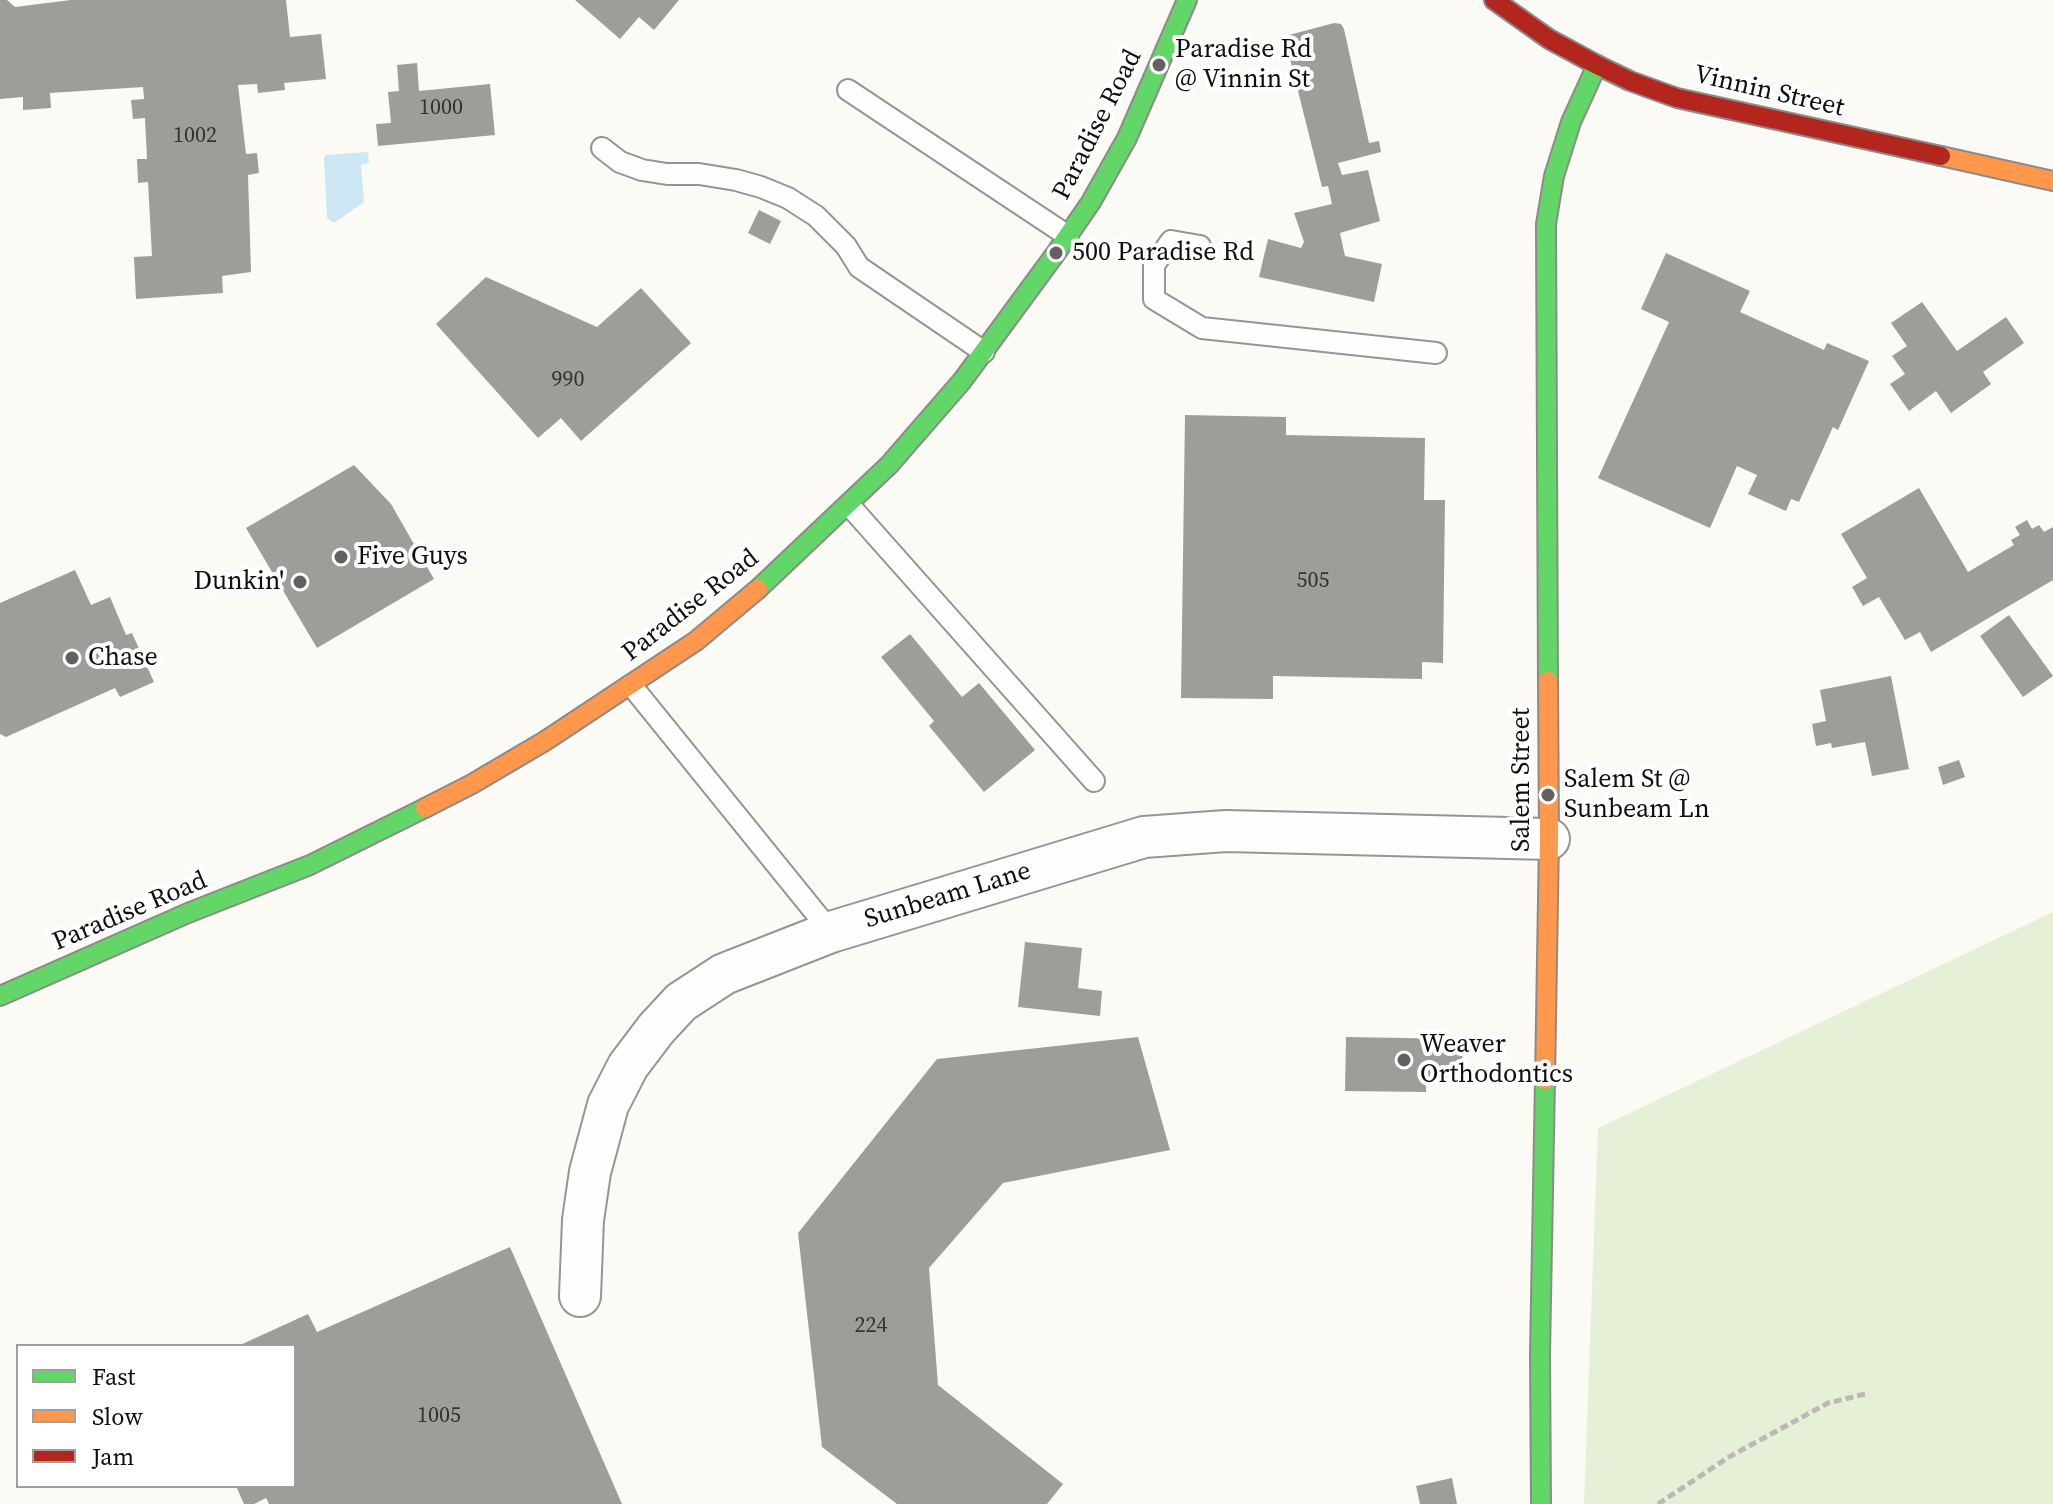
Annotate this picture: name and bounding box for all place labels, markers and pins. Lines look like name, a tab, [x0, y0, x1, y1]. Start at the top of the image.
place label: Paradise Rd @ Vinnin St	[1175, 34, 1312, 96]
marker: Paradise Rd @ Vinnin St	[1150, 56, 1168, 74]
place label: 500 Paradise Rd	[1072, 237, 1254, 269]
marker: 500 Paradise Rd	[1047, 244, 1065, 262]
place label: Five Guys	[357, 541, 468, 573]
marker: Five Guys	[332, 548, 350, 566]
place label: Dunkin'	[193, 566, 284, 598]
marker: Dunkin'	[291, 573, 309, 591]
place label: Chase	[88, 642, 158, 674]
marker: Chase	[63, 649, 81, 667]
place label: Salem St @ Sunbeam Ln	[1564, 764, 1710, 826]
marker: Salem St @ Sunbeam Ln	[1539, 786, 1557, 804]
place label: Weaver Orthodontics	[1420, 1029, 1573, 1090]
marker: Weaver Orthodontics	[1395, 1051, 1413, 1069]

